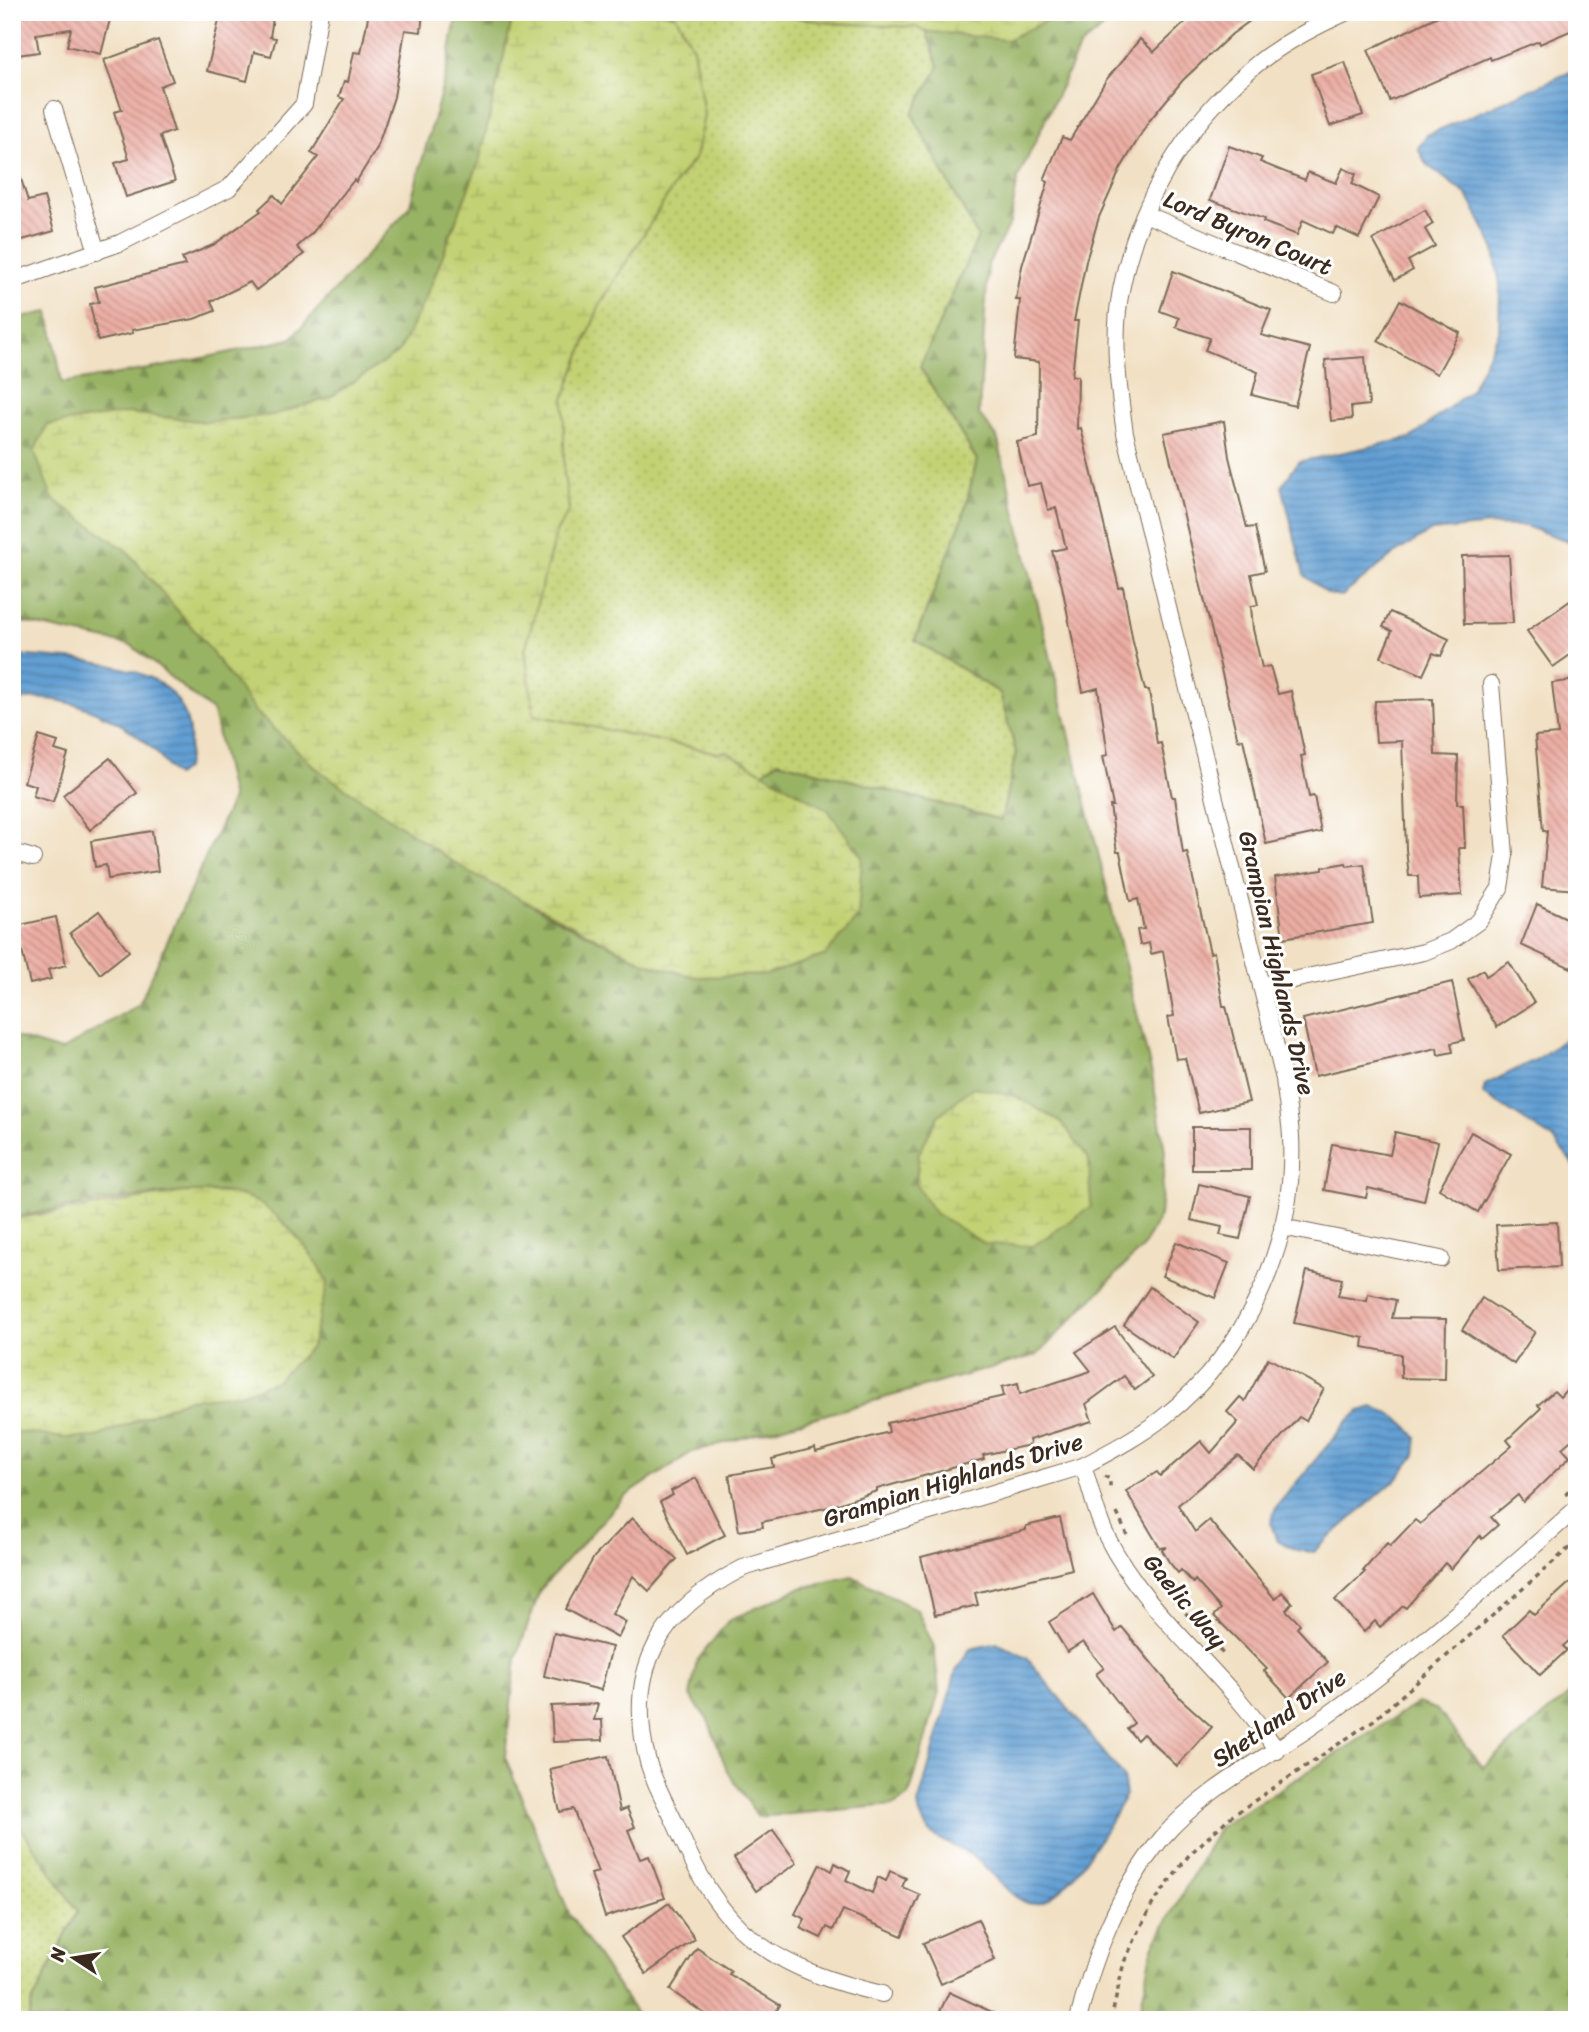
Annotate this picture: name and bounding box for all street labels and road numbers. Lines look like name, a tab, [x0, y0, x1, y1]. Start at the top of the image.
street label: Lord Byron Court	[1157, 178, 1339, 288]
street label: Grampian Highlands Drive	[1226, 827, 1328, 1099]
street label: Grampian Highlands Drive	[818, 1420, 1088, 1540]
street label: Gaelic Way	[1132, 1544, 1238, 1659]
street label: Shetland Drive	[1203, 1657, 1355, 1779]

